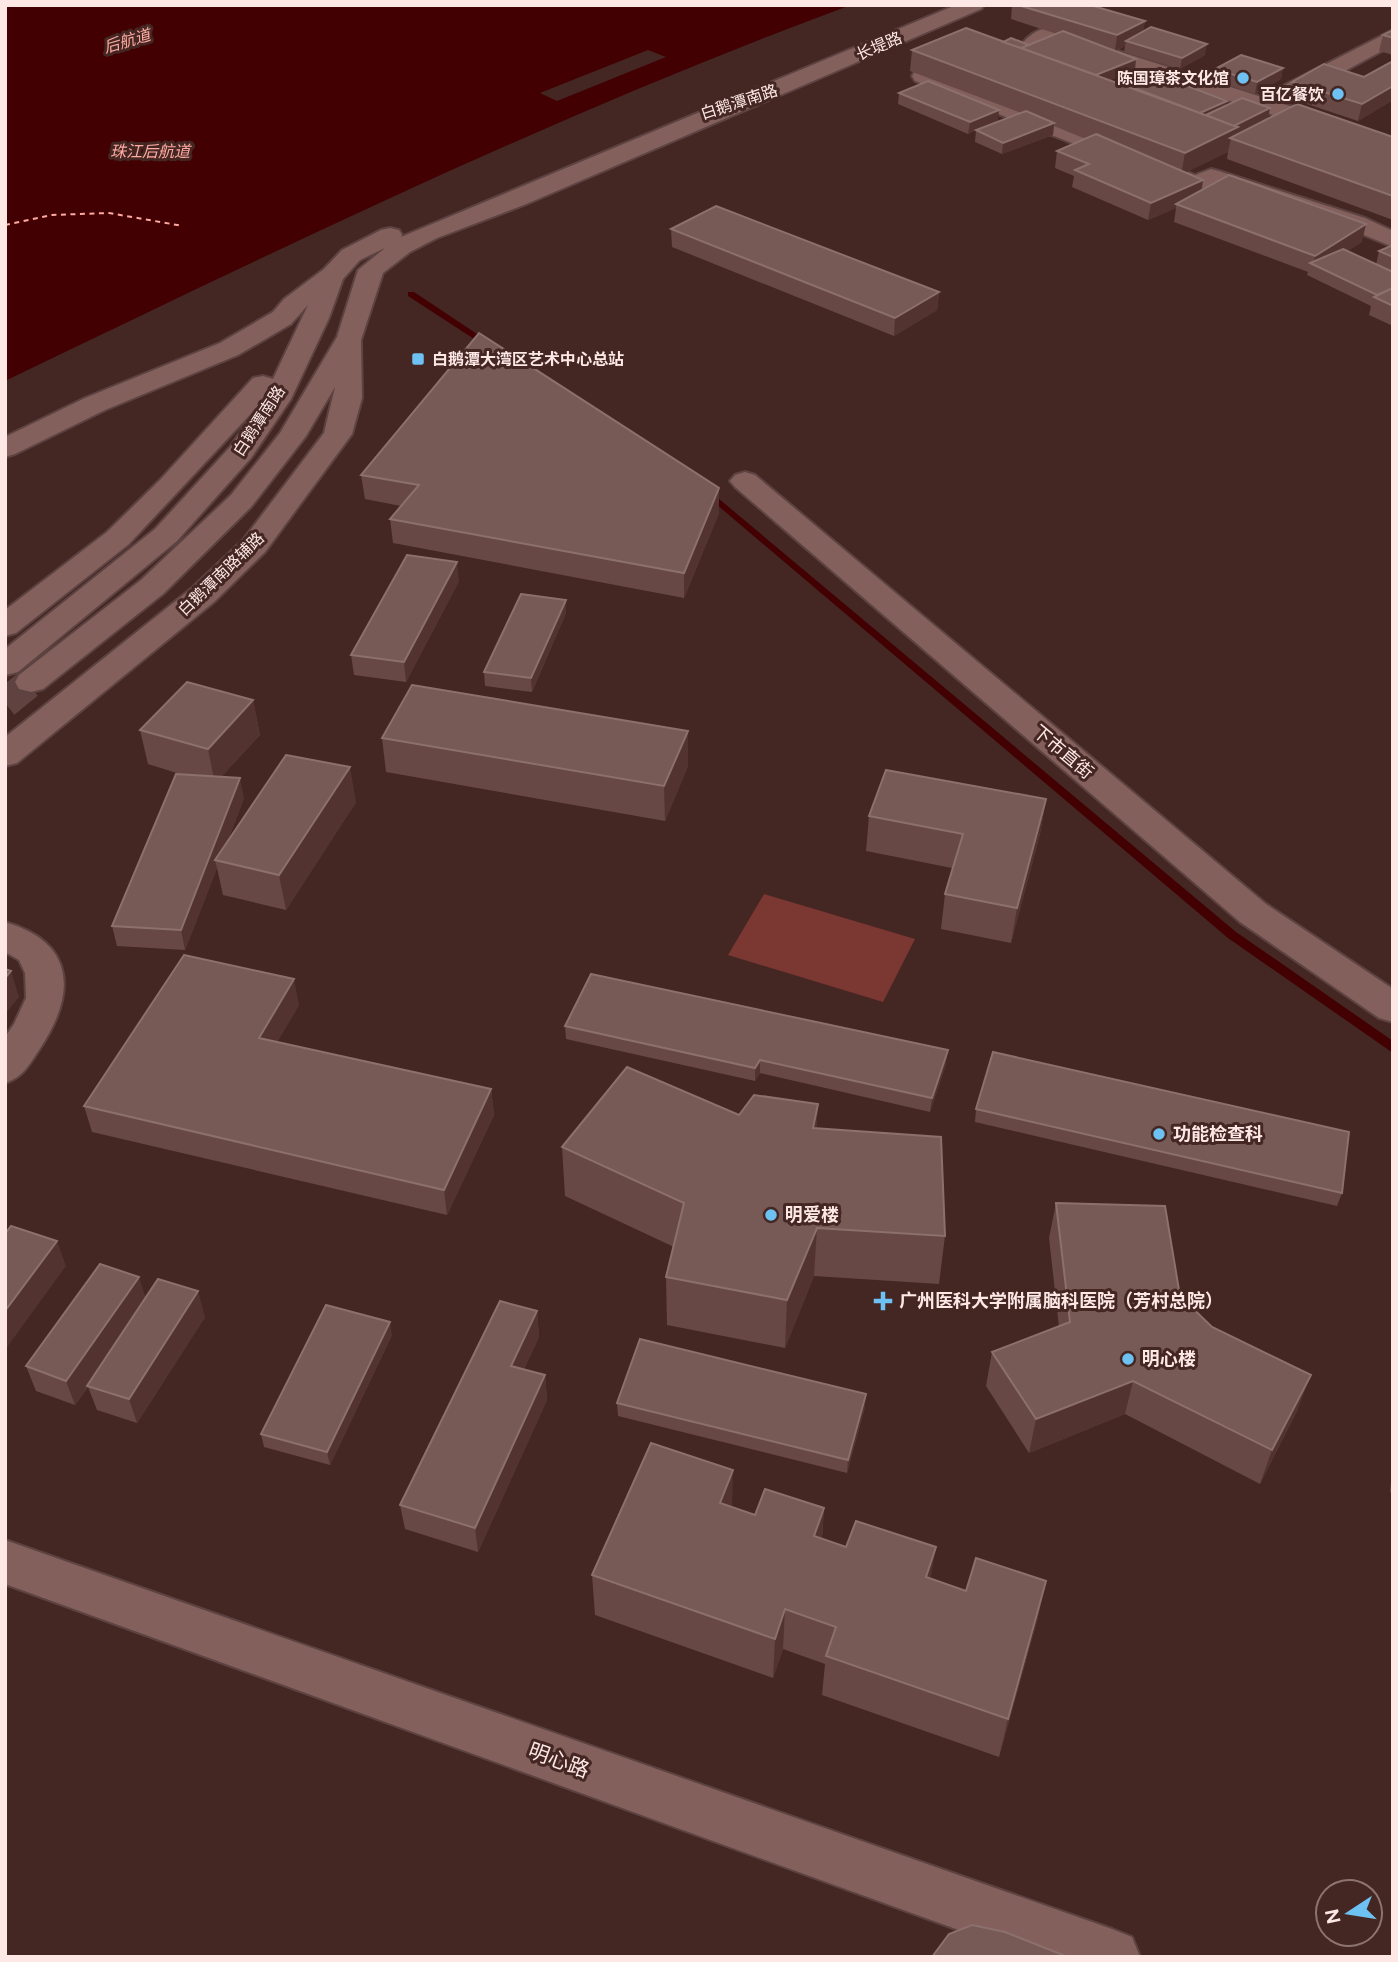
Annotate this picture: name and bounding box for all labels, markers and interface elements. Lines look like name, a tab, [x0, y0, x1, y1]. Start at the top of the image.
water label: 后航道	[101, 25, 155, 57]
street label: 长堤路	[853, 28, 905, 64]
place label: 陈国璋茶文化馆	[1117, 69, 1229, 88]
marker: 陈国璋茶文化馆	[1235, 70, 1251, 86]
street label: 白鹅潭南路	[698, 81, 780, 123]
place label: 百亿餐饮	[1260, 85, 1324, 104]
marker: 百亿餐饮	[1330, 86, 1346, 102]
water label: 珠江后航道	[110, 142, 192, 161]
place label: 白鹅潭大湾区艺术中心总站	[432, 350, 624, 369]
marker: 白鹅潭大湾区艺术中心总站	[410, 351, 426, 367]
street label: 白鹅潭南路	[229, 382, 289, 460]
street label: 白鹅潭南路辅路	[174, 528, 268, 620]
street label: 下市直街	[1028, 720, 1098, 784]
place label: 功能检查科	[1173, 1123, 1263, 1145]
marker: 功能检查科	[1151, 1126, 1167, 1142]
place label: 明爱楼	[785, 1204, 839, 1226]
marker: 明爱楼	[763, 1207, 779, 1223]
place label: 广州医科大学附属脑科医院（芳村总院）	[899, 1290, 1223, 1312]
marker: 广州医科大学附属脑科医院（芳村总院）	[873, 1291, 893, 1311]
place label: 明心楼	[1142, 1348, 1196, 1370]
marker: 明心楼	[1120, 1351, 1136, 1367]
street label: 明心路	[525, 1737, 593, 1783]
north arrow	[1314, 1878, 1384, 1948]
text: N	[1320, 1907, 1346, 1926]

